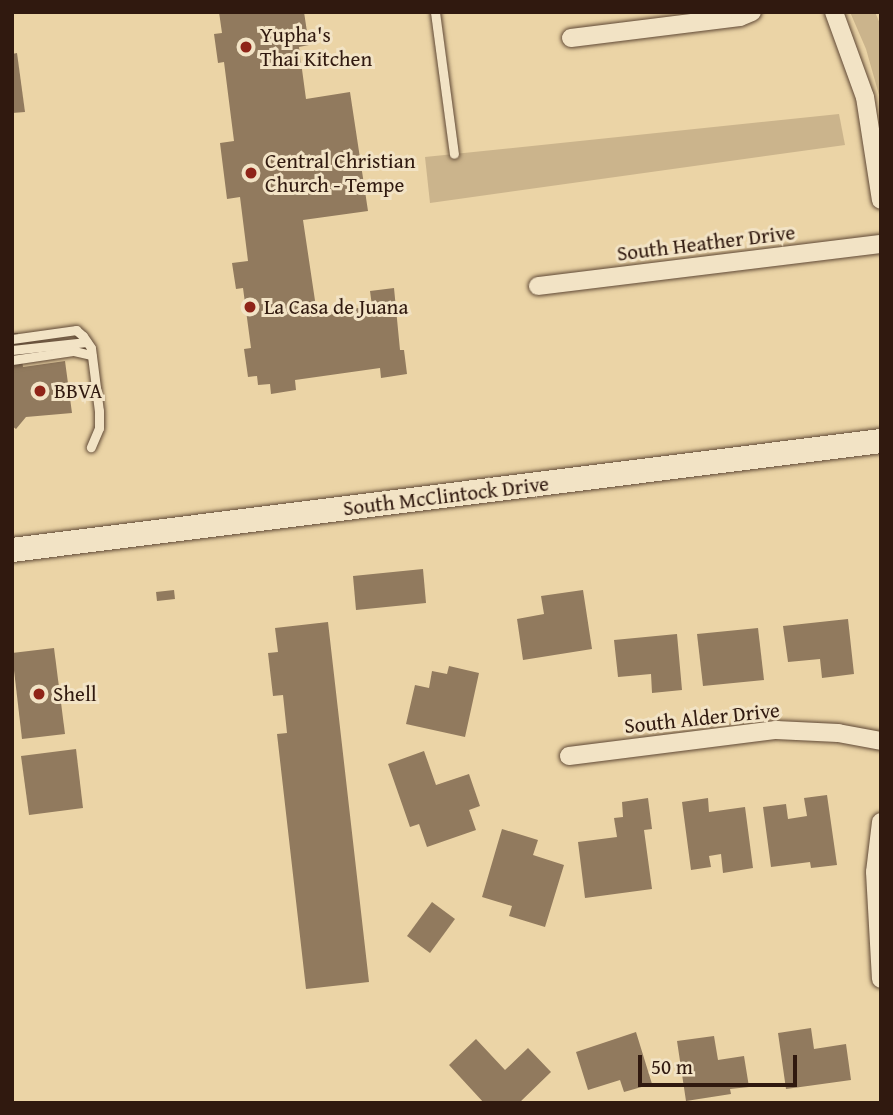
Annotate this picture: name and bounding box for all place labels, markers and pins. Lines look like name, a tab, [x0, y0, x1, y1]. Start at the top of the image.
place label: Yupha's Thai Kitchen	[260, 22, 372, 72]
marker: Yupha's Thai Kitchen	[238, 39, 254, 55]
place label: Central Christian Church - Tempe	[265, 148, 415, 198]
marker: Central Christian Church - Tempe	[243, 165, 259, 181]
place label: La Casa de Juana	[264, 294, 408, 320]
marker: La Casa de Juana	[242, 299, 258, 315]
place label: BBVA	[54, 378, 102, 404]
marker: BBVA	[32, 383, 48, 399]
place label: Shell	[53, 681, 97, 707]
marker: Shell	[31, 686, 47, 702]

